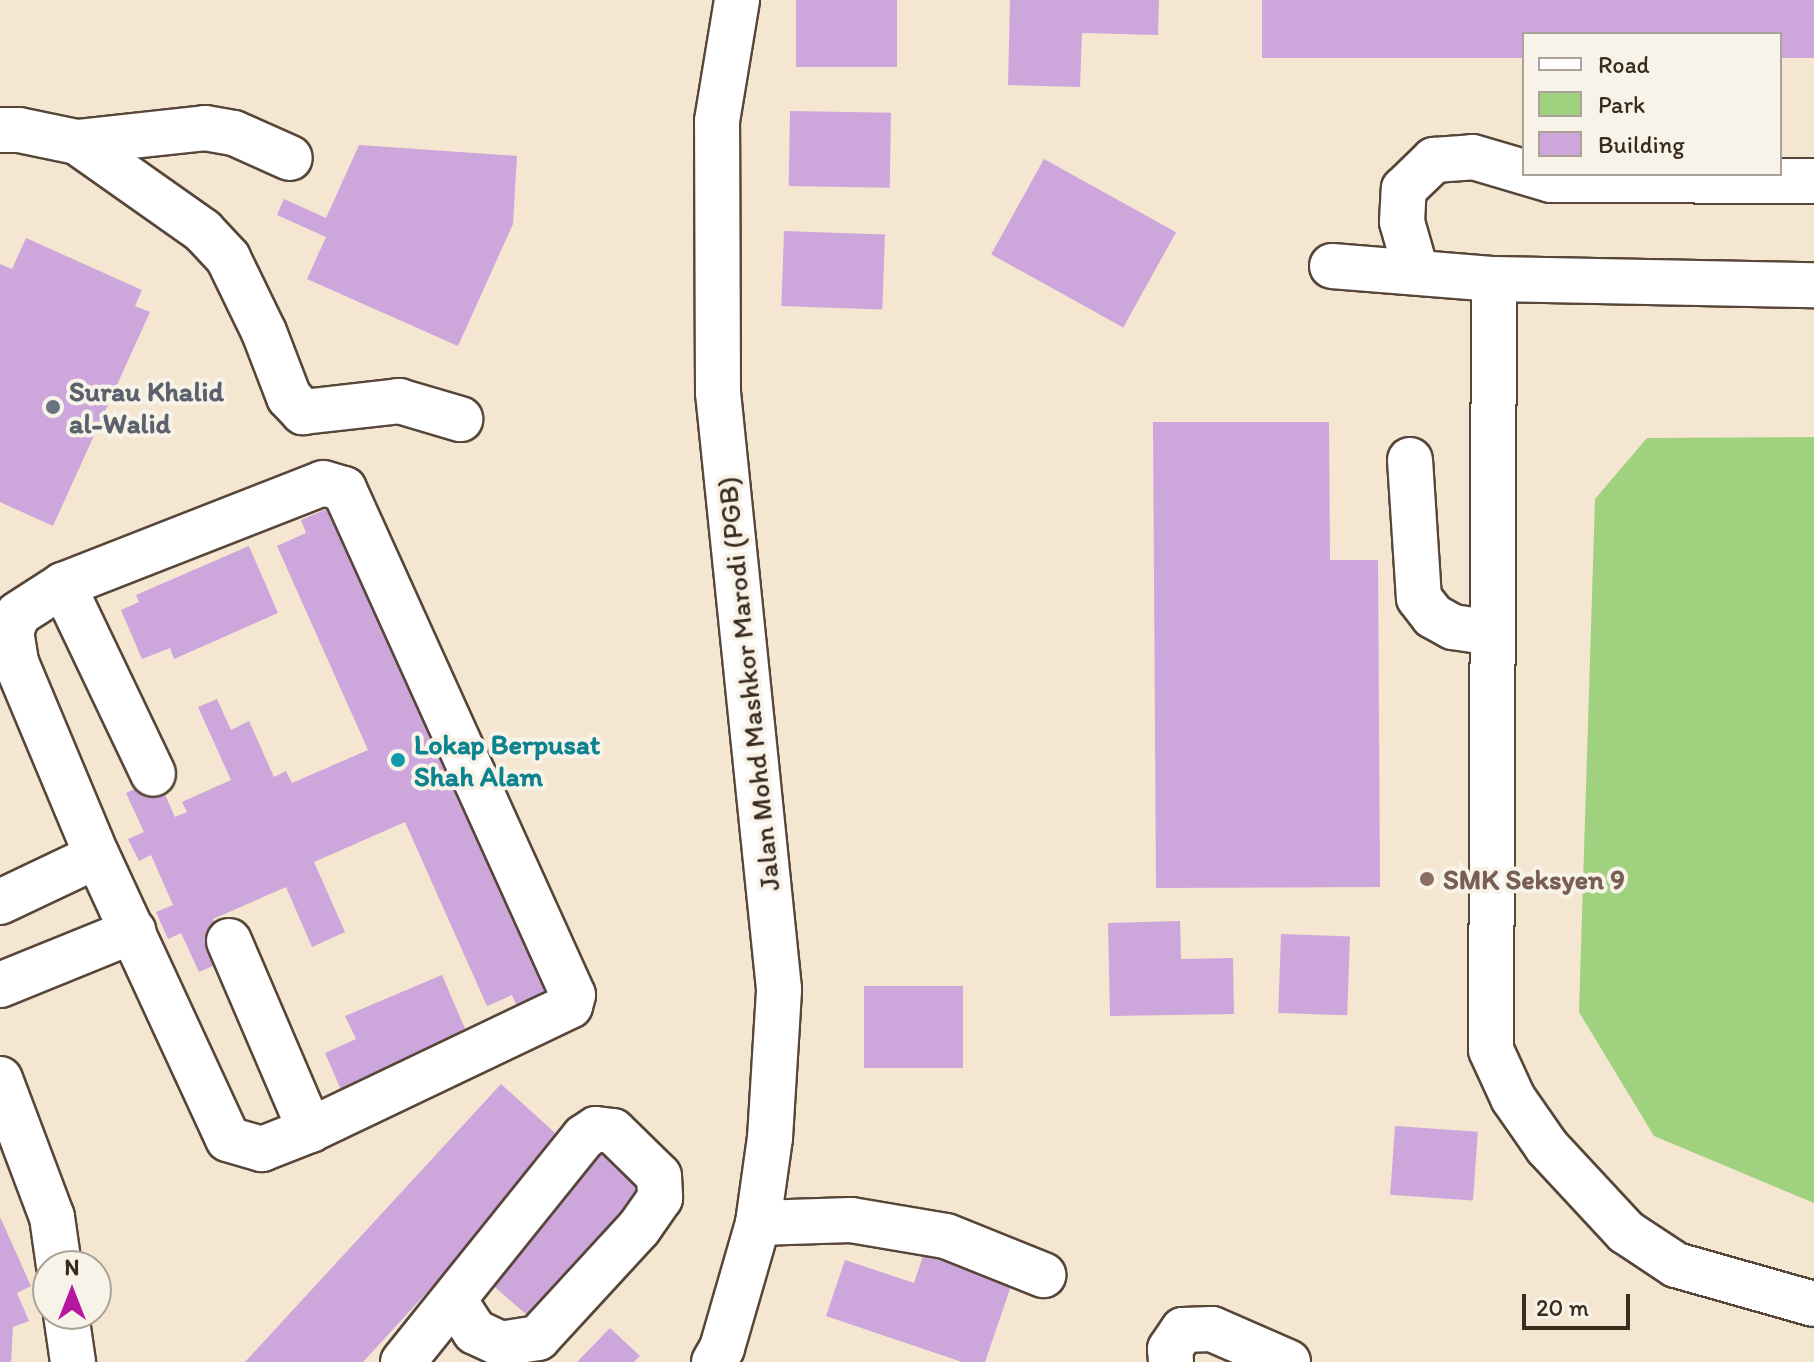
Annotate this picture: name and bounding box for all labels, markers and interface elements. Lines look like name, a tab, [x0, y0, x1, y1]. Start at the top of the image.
legend	[1522, 32, 1782, 176]
text: Road	[1598, 50, 1650, 79]
text: Park	[1598, 90, 1645, 119]
text: Building	[1598, 130, 1685, 159]
place label: Surau Khalid al-Walid	[69, 374, 225, 440]
marker: Surau Khalid al-Walid	[44, 398, 62, 416]
street label: Jalan Mohd Mashkor Marodi (PGB)	[710, 476, 786, 892]
place label: Lokap Berpusat Shah Alam	[414, 727, 600, 793]
marker: Lokap Berpusat Shah Alam	[389, 751, 407, 769]
place label: SMK Seksyen 9	[1443, 862, 1625, 896]
marker: SMK Seksyen 9	[1418, 870, 1436, 888]
north arrow	[32, 1250, 112, 1330]
text: N	[65, 1254, 79, 1281]
scale bar	[1526, 1278, 1634, 1328]
text: 20 m	[1536, 1293, 1589, 1322]

